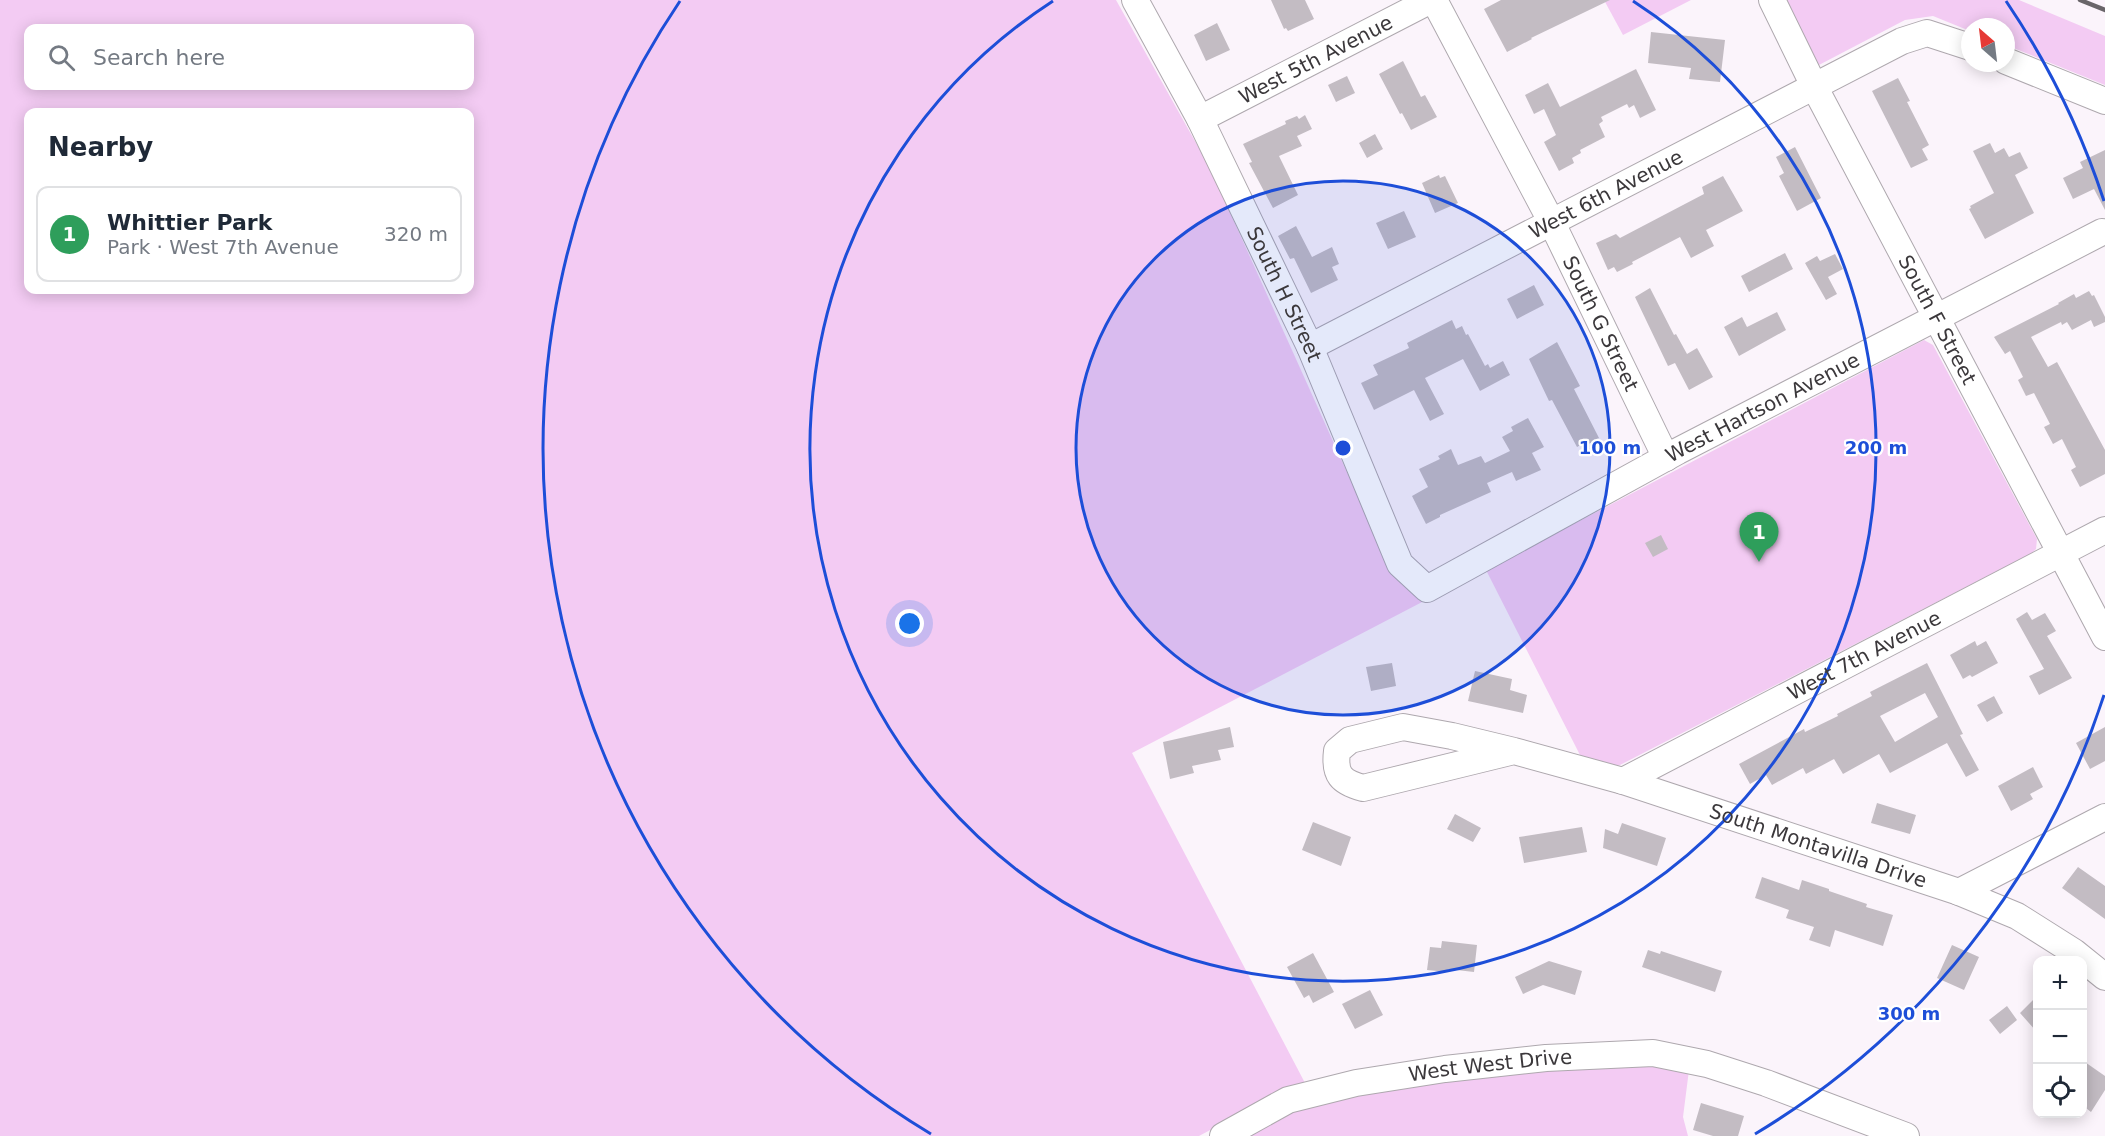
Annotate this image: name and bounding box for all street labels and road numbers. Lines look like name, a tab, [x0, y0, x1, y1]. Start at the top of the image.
street label: West 5th Avenue	[1235, 10, 1396, 109]
street label: West 6th Avenue	[1525, 145, 1687, 244]
street label: South H Street	[1242, 223, 1327, 365]
street label: South F Street	[1893, 251, 1982, 389]
street label: South G Street	[1558, 252, 1644, 395]
street label: West Hartson Avenue	[1661, 347, 1864, 467]
street label: West 7th Avenue	[1784, 606, 1945, 705]
street label: South Montavilla Drive	[1706, 798, 1930, 893]
street label: West West Drive	[1407, 1045, 1573, 1087]

